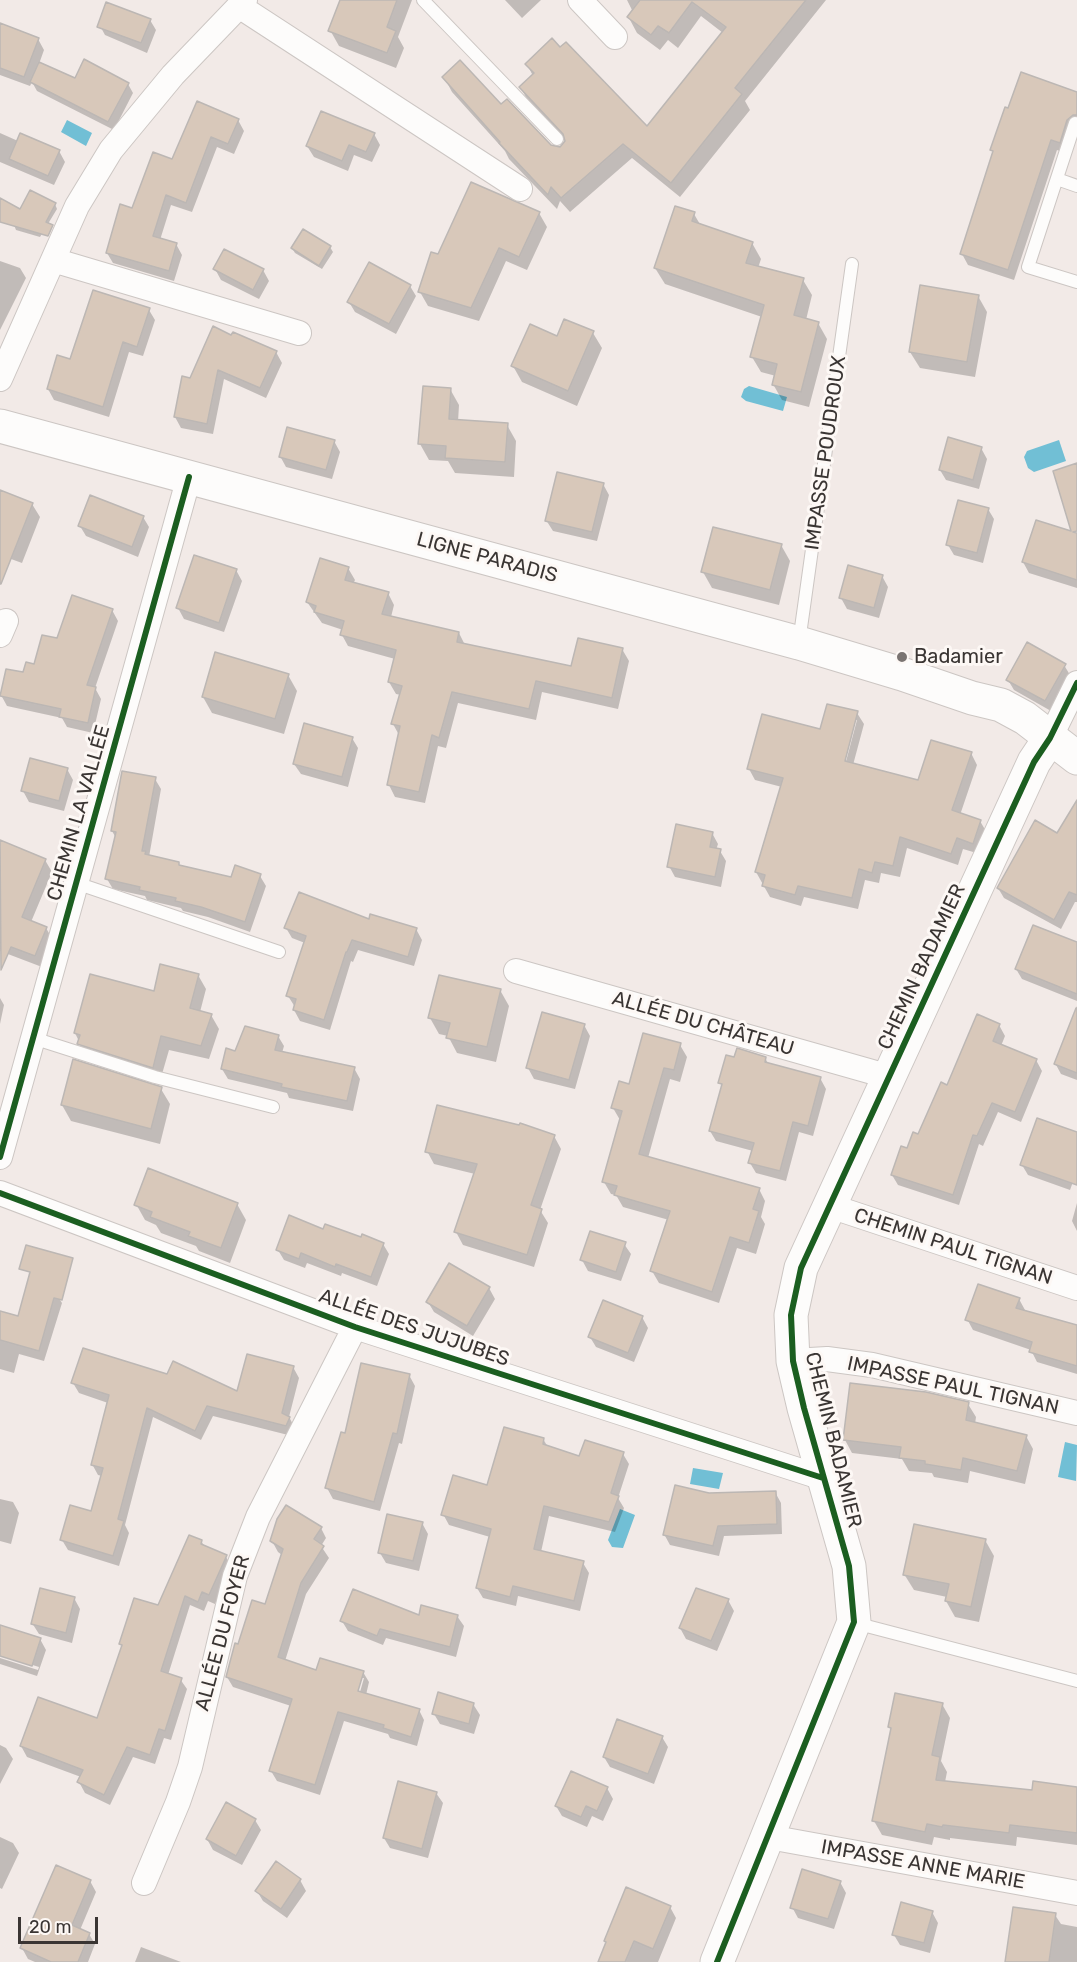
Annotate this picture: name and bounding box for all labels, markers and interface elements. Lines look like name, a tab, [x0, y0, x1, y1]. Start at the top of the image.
street label: IMPASSE POUDROUX	[800, 354, 852, 552]
street label: LIGNE PARADIS	[414, 528, 560, 588]
place label: Badamier	[914, 645, 1003, 669]
marker: Badamier	[895, 650, 909, 664]
street label: CHEMIN LA VALLÉE	[42, 722, 116, 904]
street label: CHEMIN BADAMIER	[873, 880, 971, 1054]
street label: ALLÉE DU CHÂTEAU	[609, 987, 797, 1061]
street label: CHEMIN PAUL TIGNAN	[851, 1204, 1055, 1290]
street label: ALLÉE DES JUJUBES	[316, 1284, 512, 1372]
street label: CHEMIN BADAMIER	[800, 1350, 866, 1530]
street label: IMPASSE PAUL TIGNAN	[845, 1352, 1061, 1420]
street label: ALLÉE DU FOYER	[191, 1552, 255, 1714]
street label: IMPASSE ANNE MARIE	[819, 1835, 1027, 1895]
scale bar	[21, 1905, 100, 1943]
text: 20 m	[29, 1916, 71, 1938]

